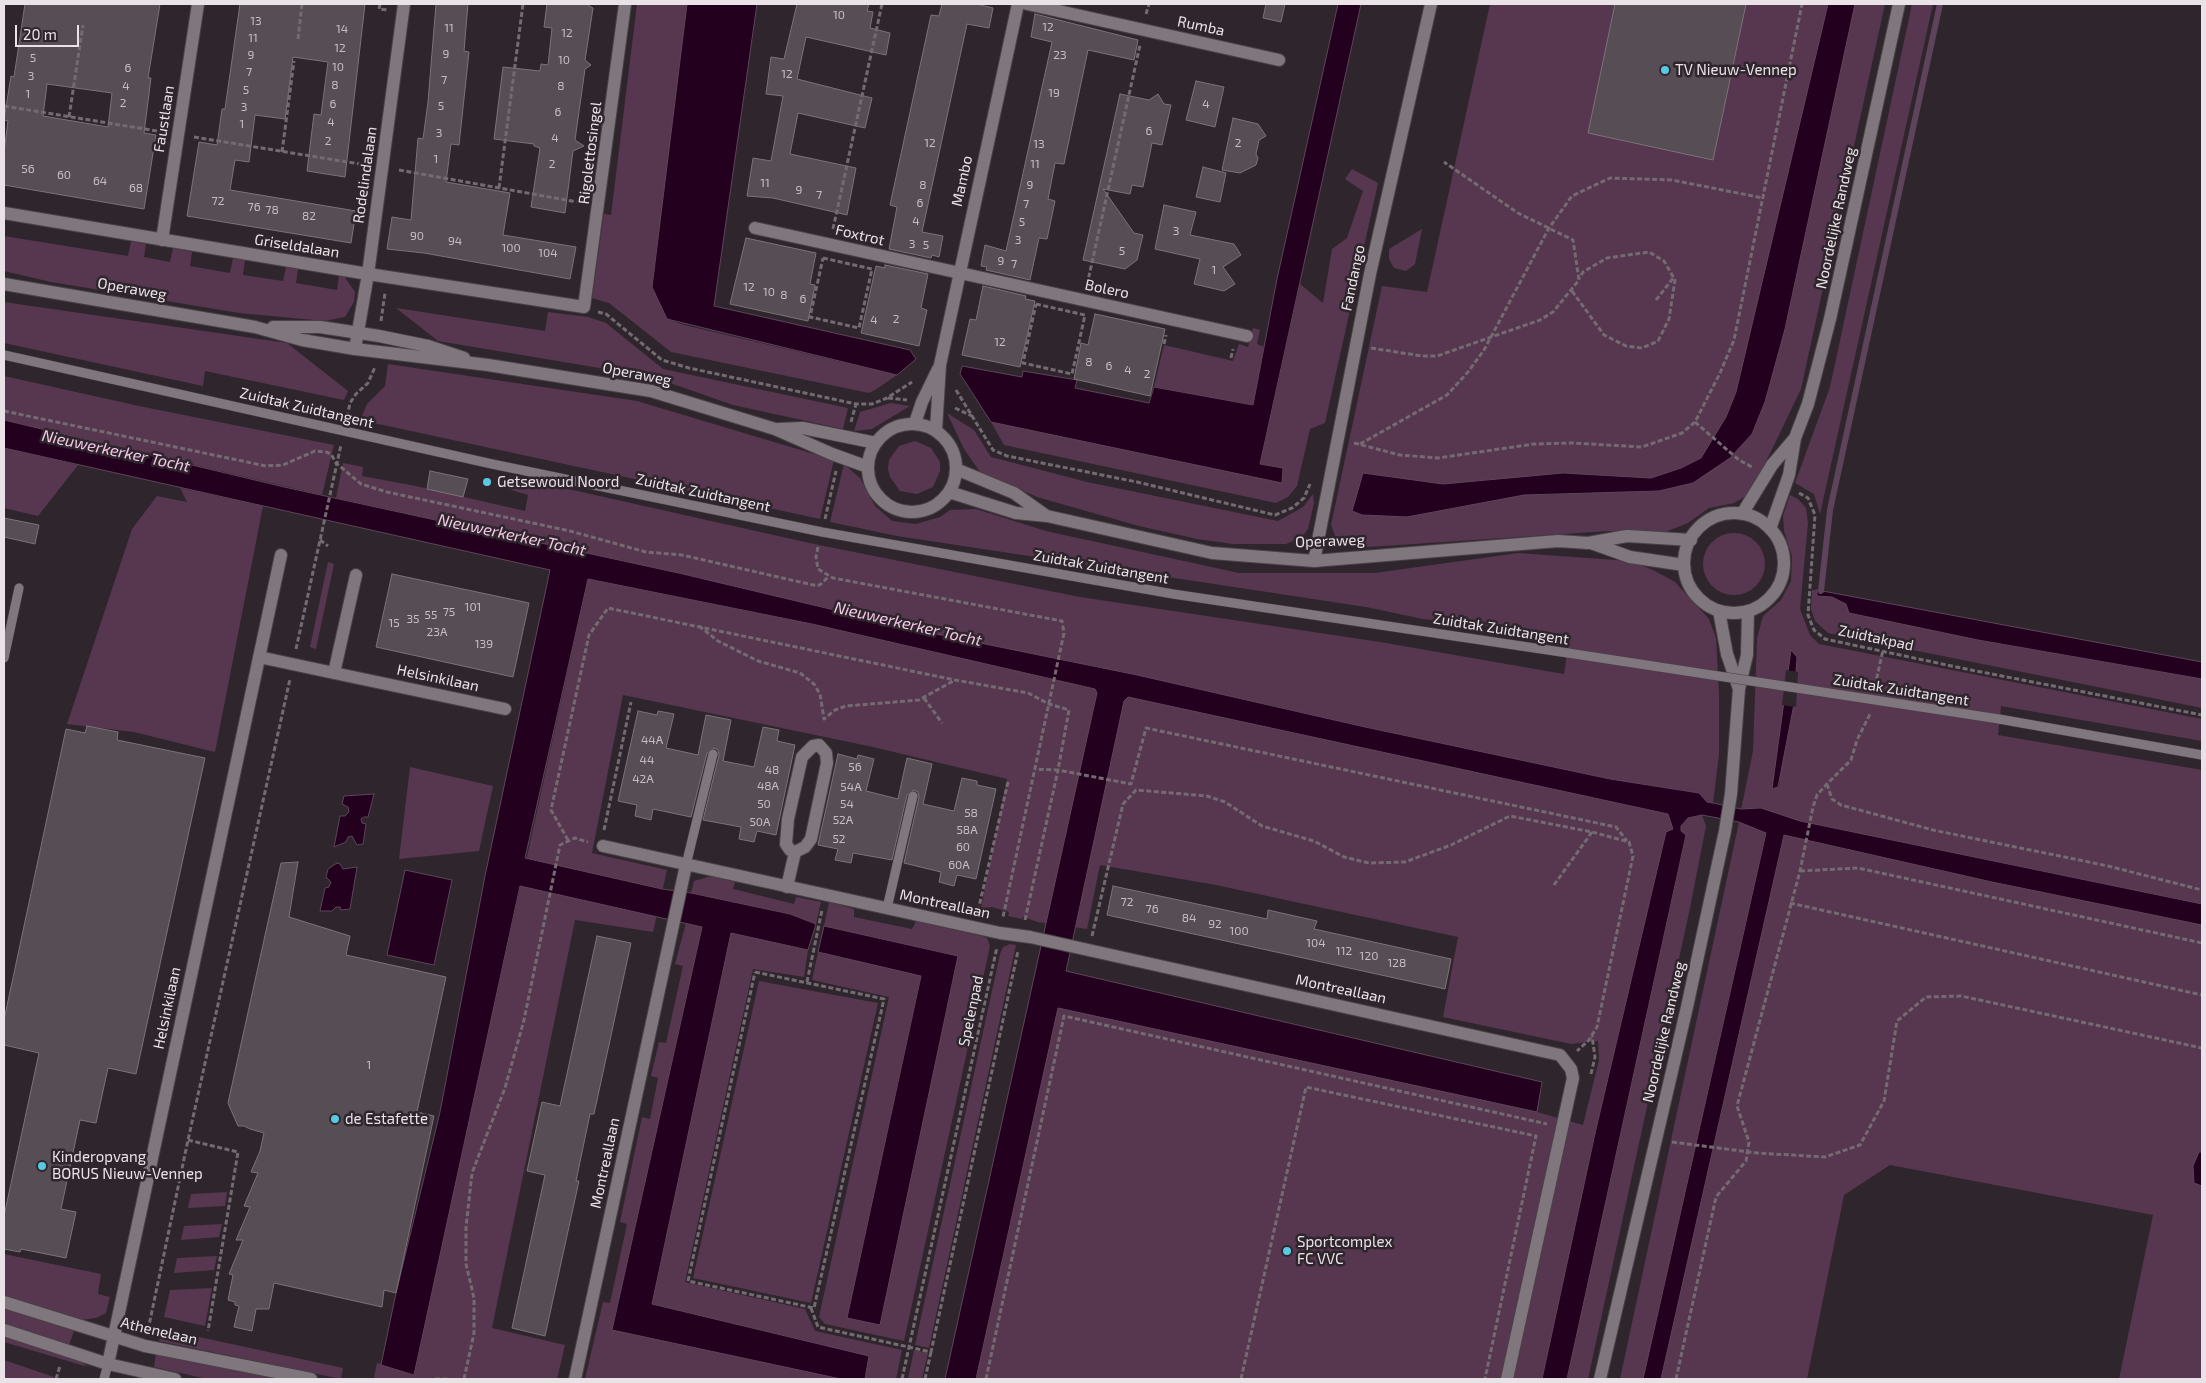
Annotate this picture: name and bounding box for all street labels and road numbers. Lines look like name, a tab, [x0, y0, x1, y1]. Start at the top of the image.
street label: Rumba	[1176, 12, 1226, 40]
street label: Faustlaan	[150, 84, 178, 154]
street label: Rigolettosingel	[575, 101, 605, 205]
street label: Rodelindalaan	[349, 125, 381, 225]
street label: Noordelijke Randweg	[1812, 145, 1860, 291]
street label: Mambo	[948, 154, 976, 208]
street label: Foxtrot	[834, 221, 886, 249]
street label: Griseldalaan	[253, 230, 341, 262]
street label: Fandango	[1337, 243, 1369, 313]
street label: Operaweg	[96, 274, 168, 304]
street label: Bolero	[1083, 276, 1131, 302]
street label: Operaweg	[601, 359, 673, 389]
street label: Zuidtak Zuidtangent	[238, 384, 376, 432]
street label: Zuidtak Zuidtangent	[634, 470, 772, 516]
street label: Operaweg	[1295, 531, 1365, 551]
street label: Zuidtak Zuidtangent	[1032, 546, 1170, 588]
street label: Zuidtak Zuidtangent	[1432, 609, 1570, 649]
street label: Zuidtakpad	[1837, 621, 1915, 655]
street label: Helsinkilaan	[395, 661, 481, 695]
street label: Zuidtak Zuidtangent	[1832, 670, 1970, 710]
street label: Montreallaan	[898, 886, 992, 922]
street label: Noordelijke Randweg	[1639, 960, 1689, 1104]
street label: Helsinkilaan	[150, 965, 184, 1051]
street label: Montreallaan	[1294, 971, 1388, 1007]
street label: Spelenpad	[955, 974, 987, 1048]
street label: Montreallaan	[587, 1116, 623, 1210]
street label: Athenelaan	[119, 1313, 199, 1349]

